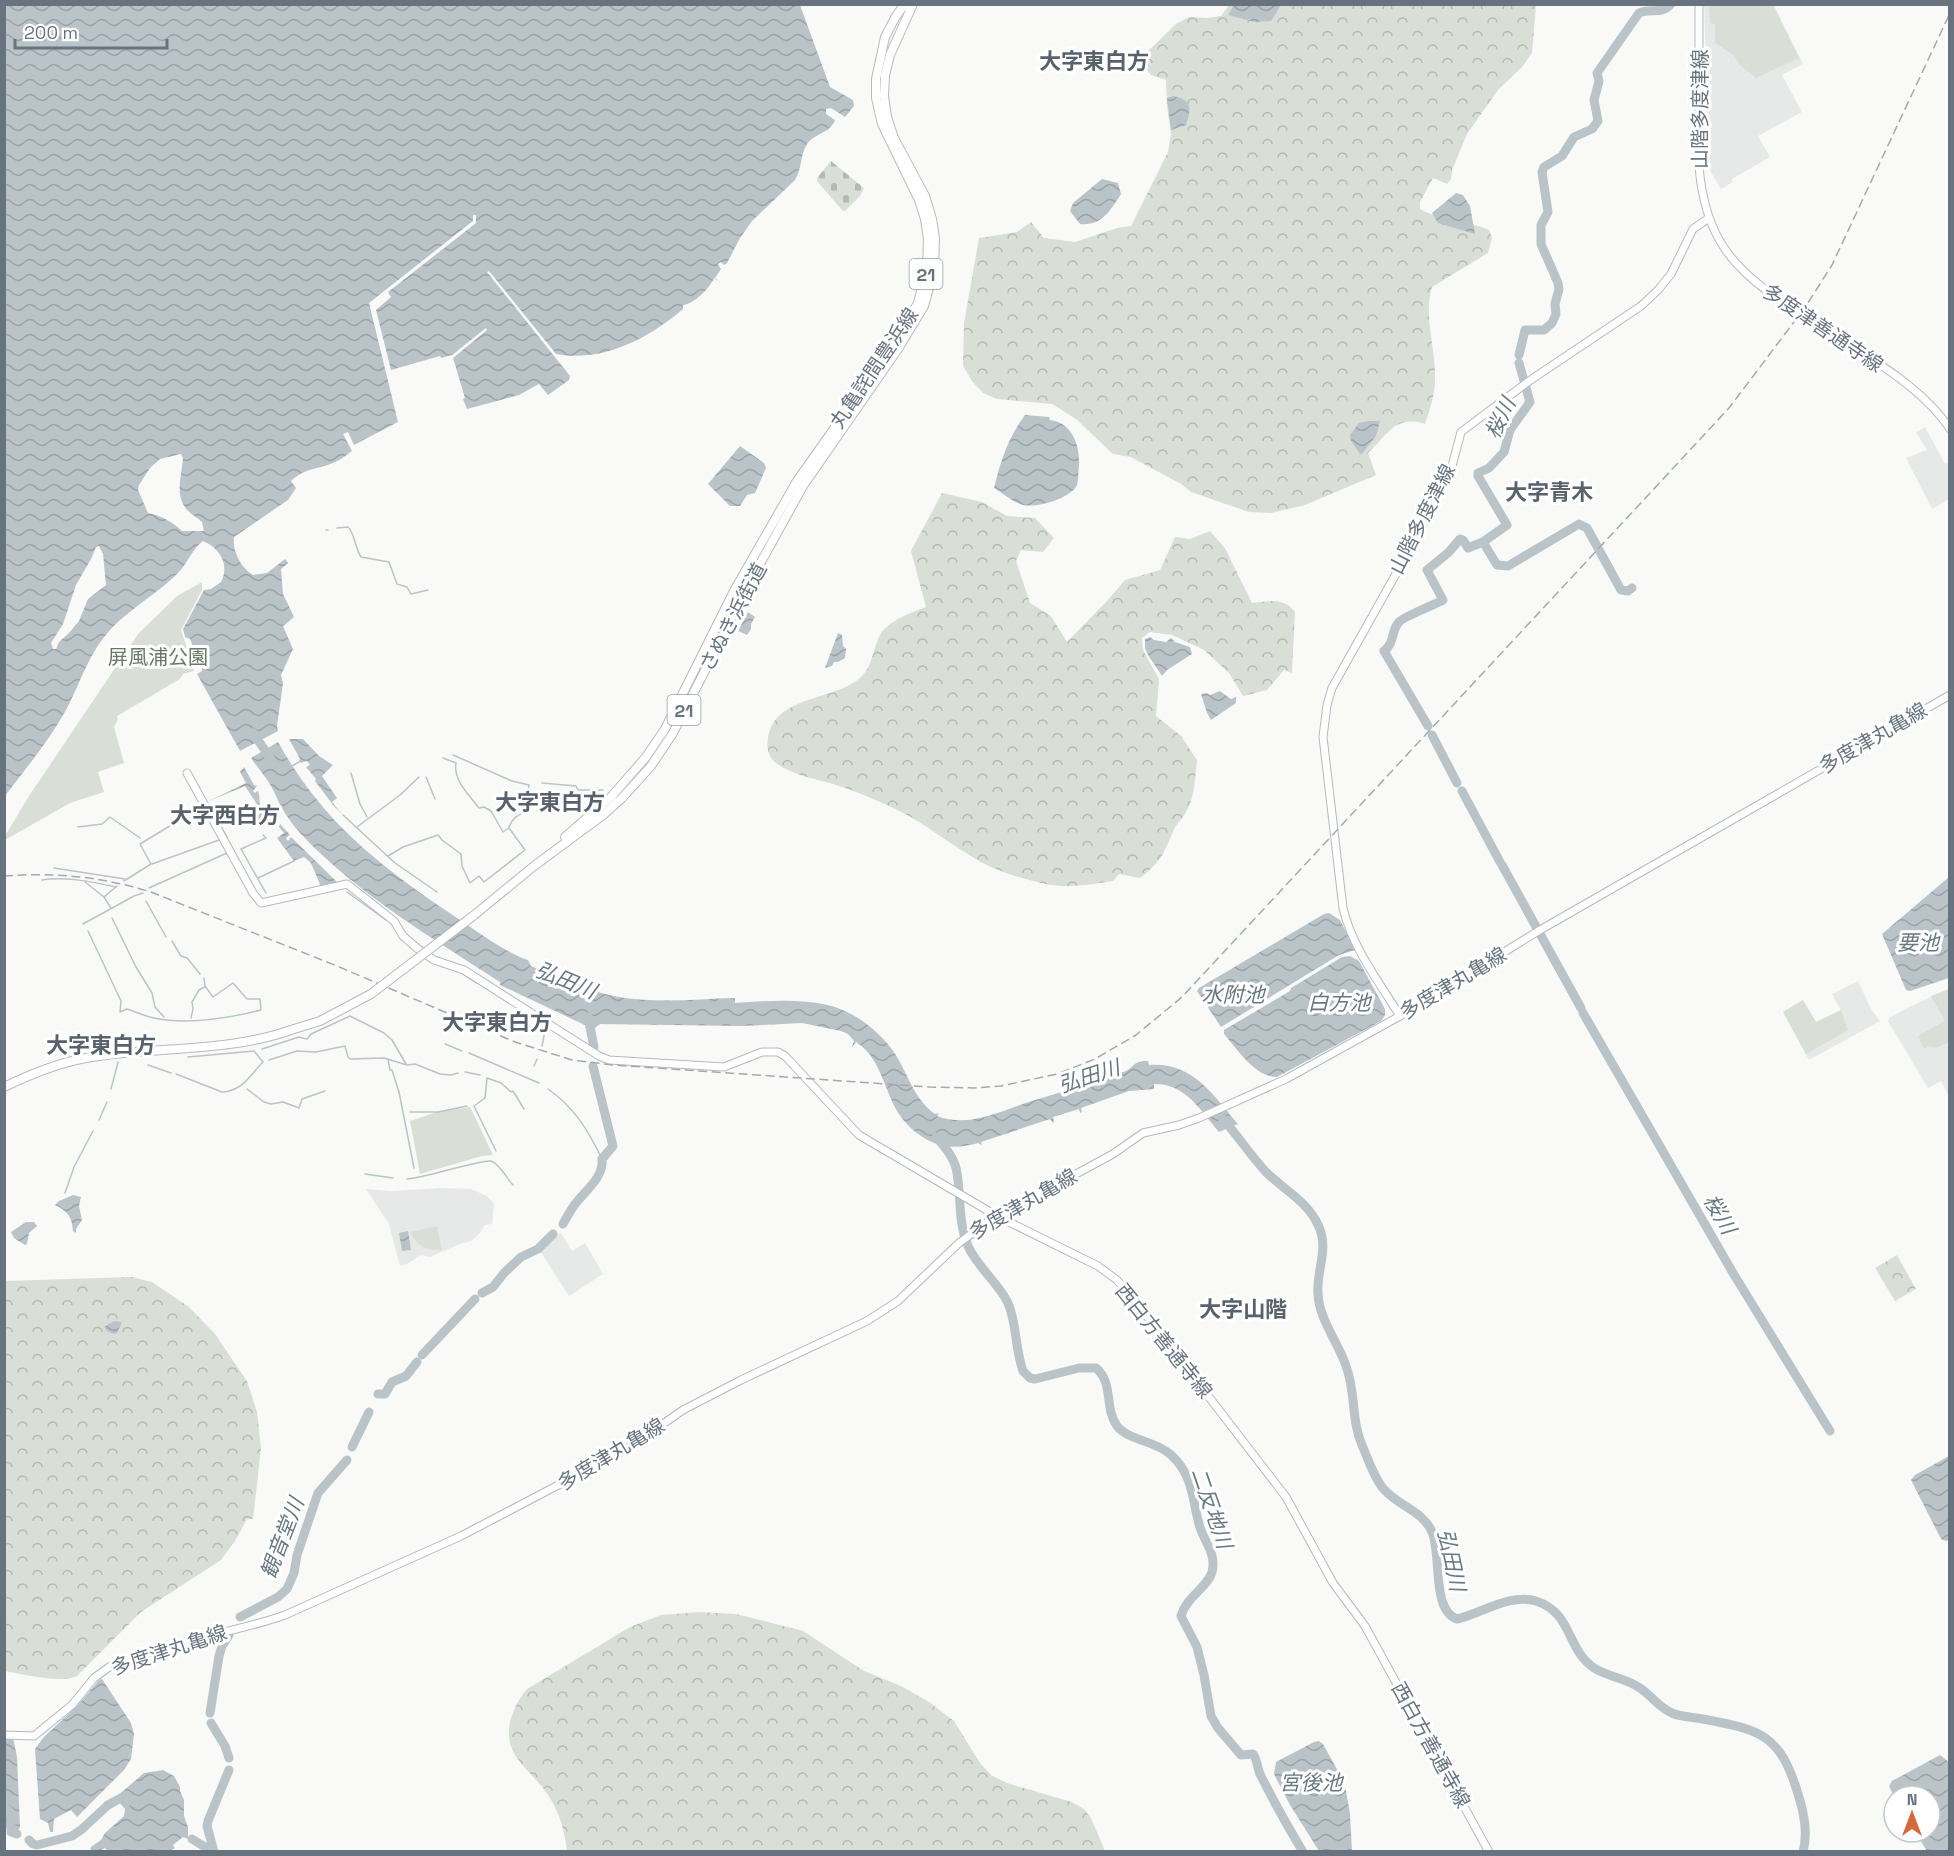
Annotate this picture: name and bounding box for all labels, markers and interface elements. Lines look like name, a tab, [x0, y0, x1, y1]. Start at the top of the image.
scale bar	[15, 12, 166, 50]
text: 200 m	[24, 21, 78, 44]
district label: 大字東白方	[1039, 47, 1149, 75]
street label: 山階多度津線	[1687, 49, 1713, 169]
road number: 21	[910, 259, 942, 289]
street label: 多度津善通寺線	[1758, 278, 1888, 378]
street label: 丸亀詫間豊浜線	[824, 303, 924, 433]
water label: 桜川	[1479, 391, 1522, 443]
street label: 山階多度津線	[1383, 460, 1461, 578]
district label: 大字青木	[1505, 478, 1593, 506]
street label: さぬき浜街道	[693, 558, 773, 676]
park label: 屏風浦公園	[108, 644, 208, 670]
road number: 21	[668, 695, 700, 725]
street label: 多度津丸亀線	[1815, 697, 1931, 779]
district label: 大字東白方	[495, 788, 605, 816]
district label: 大字西白方	[170, 801, 280, 829]
water label: 要池	[1897, 929, 1941, 956]
street label: 多度津丸亀線	[1395, 941, 1511, 1025]
water label: 弘田川	[532, 956, 602, 1005]
water label: 水附池	[1202, 981, 1266, 1008]
water label: 白方池	[1308, 989, 1372, 1016]
district label: 大字東白方	[442, 1008, 552, 1036]
district label: 大字東白方	[46, 1031, 156, 1059]
water label: 弘田川	[1055, 1053, 1125, 1099]
street label: 多度津丸亀線	[965, 1163, 1081, 1245]
water label: 桜川	[1698, 1189, 1743, 1241]
street label: 西白方善通寺線	[1110, 1278, 1218, 1404]
district label: 大字山階	[1199, 1295, 1287, 1323]
street label: 多度津丸亀線	[553, 1412, 669, 1496]
water label: 二反地川	[1186, 1464, 1239, 1554]
water label: 観音堂川	[254, 1492, 310, 1582]
water label: 弘田川	[1432, 1526, 1472, 1596]
street label: 多度津丸亀線	[108, 1619, 230, 1681]
street label: 西白方善通寺線	[1386, 1677, 1476, 1813]
water label: 宮後池	[1280, 1769, 1344, 1796]
north arrow	[1882, 1784, 1942, 1844]
text: N	[1907, 1789, 1917, 1810]

